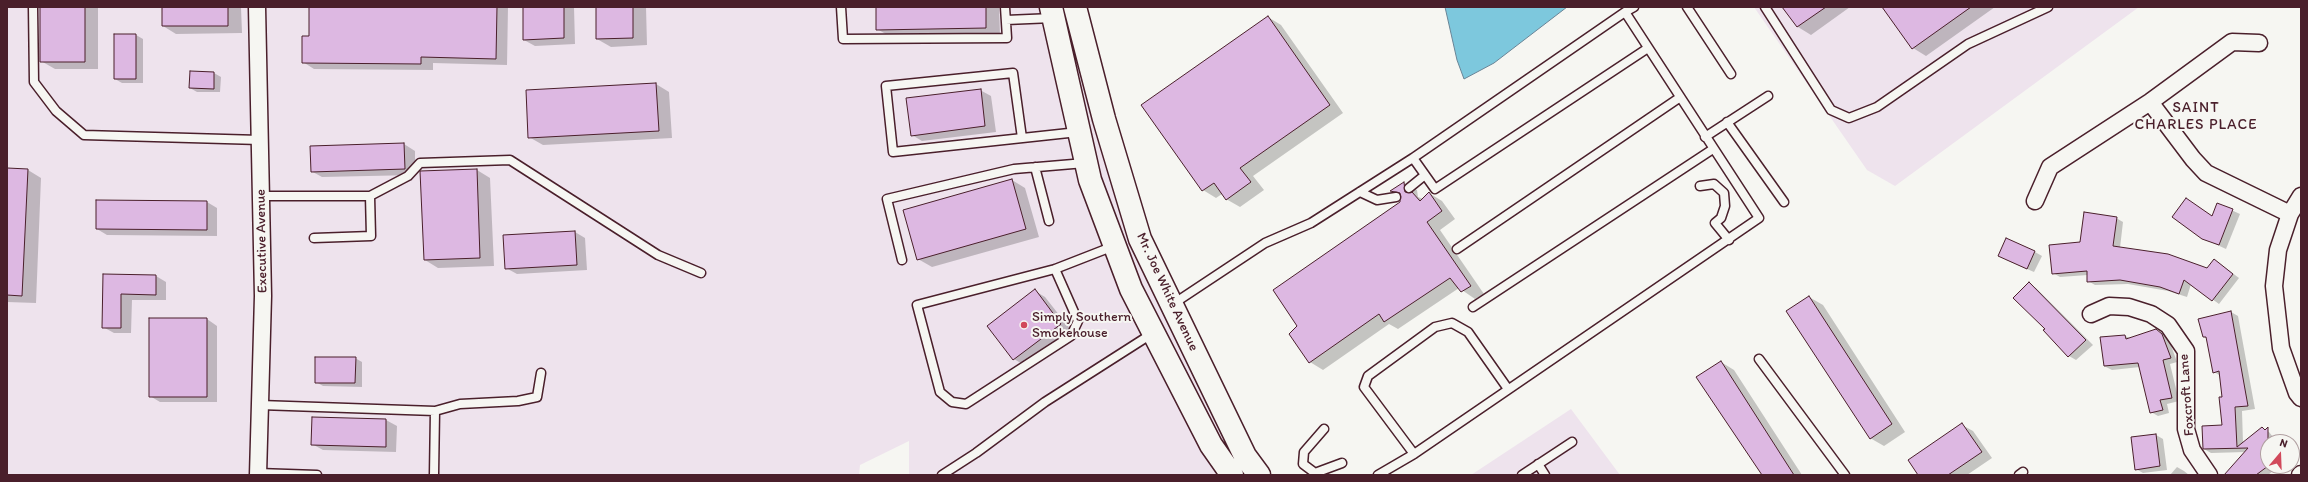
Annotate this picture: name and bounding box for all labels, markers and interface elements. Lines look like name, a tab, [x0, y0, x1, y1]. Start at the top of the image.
district label: SAINT CHARLES PLACE	[2134, 99, 2258, 134]
street label: Executive Avenue	[253, 189, 271, 293]
street label: Mr. Joe White Avenue	[1132, 230, 1202, 354]
place label: Simply Southern Smokehouse	[1032, 309, 1131, 342]
marker: Simply Southern Smokehouse	[1019, 320, 1029, 330]
street label: Foxcroft Lane	[2176, 353, 2198, 437]
north arrow	[2260, 434, 2300, 474]
text: N	[2278, 436, 2289, 450]

